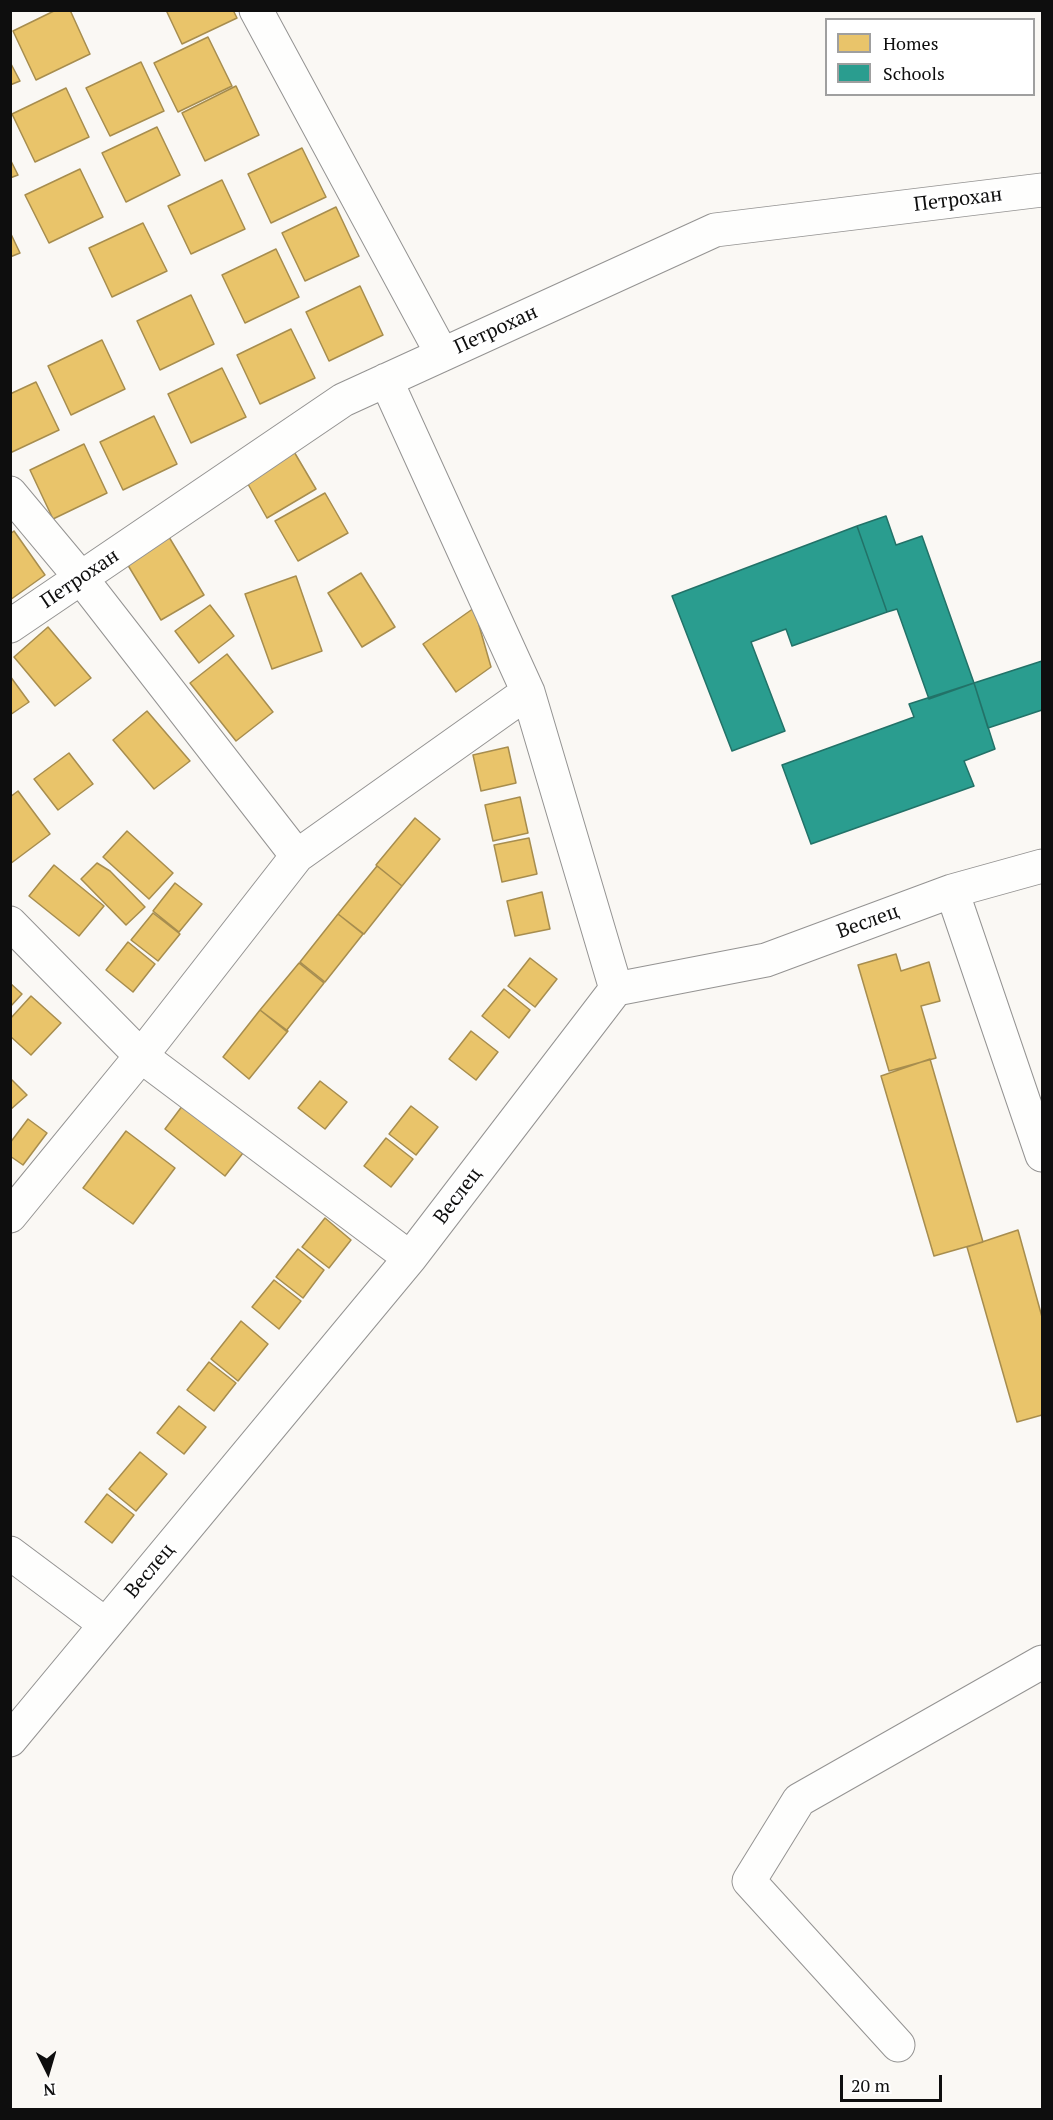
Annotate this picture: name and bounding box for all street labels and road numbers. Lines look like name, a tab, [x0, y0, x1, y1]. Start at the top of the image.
street label: Петрохан	[912, 183, 1004, 217]
street label: Петрохан	[451, 300, 541, 360]
street label: Петрохан	[36, 544, 124, 614]
street label: Веслец	[834, 900, 902, 944]
street label: Веслец	[429, 1163, 487, 1229]
street label: Веслец	[120, 1539, 180, 1603]

